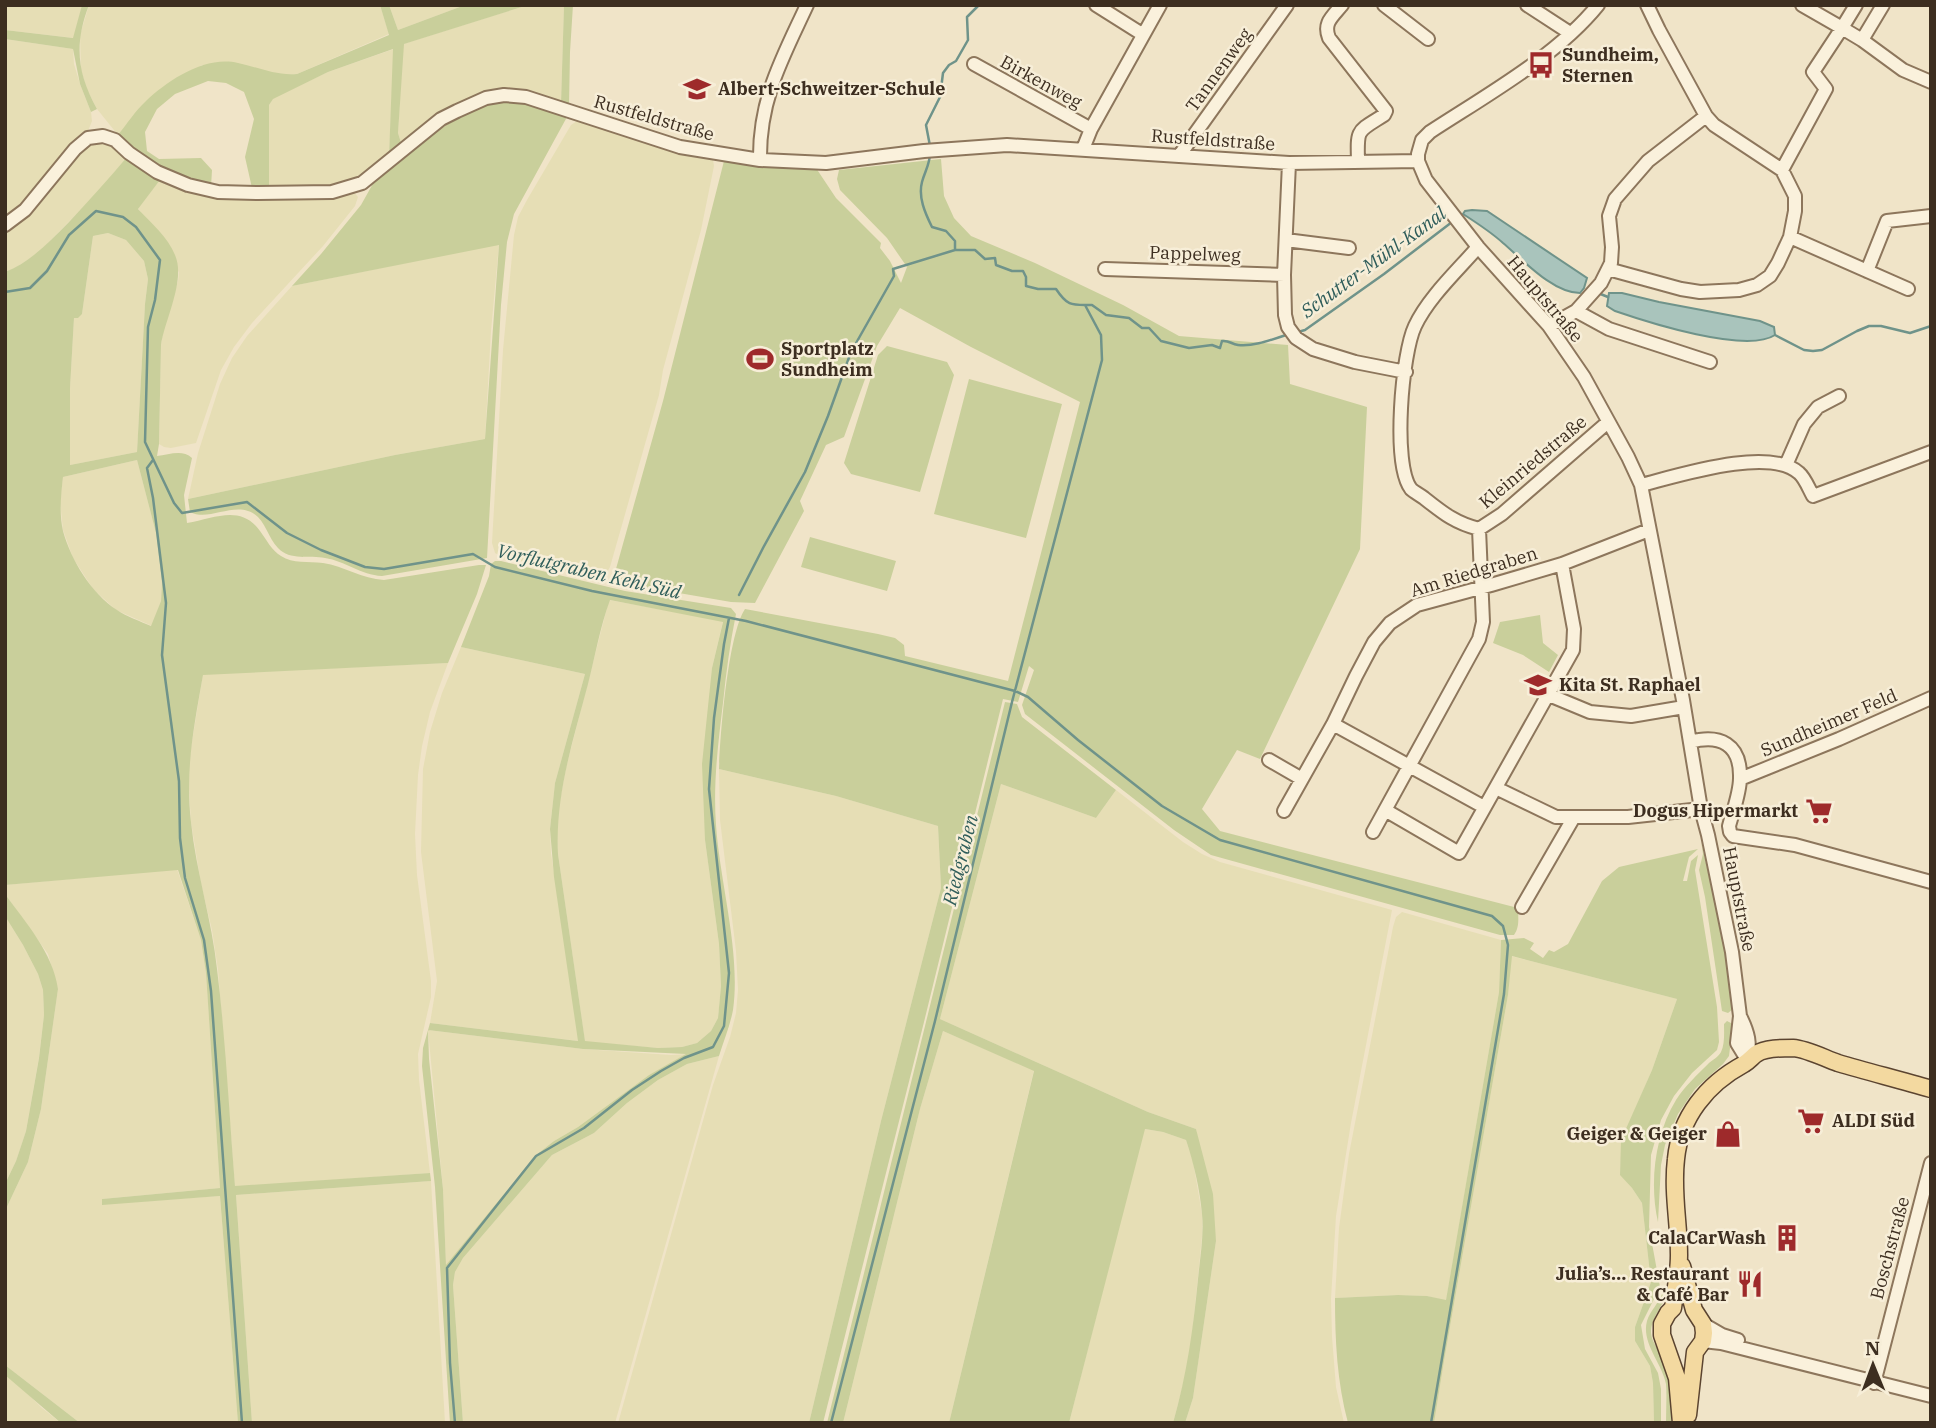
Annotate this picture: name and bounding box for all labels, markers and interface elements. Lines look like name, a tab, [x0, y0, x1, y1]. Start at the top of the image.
street label: Tannenweg	[1180, 23, 1257, 116]
place label: Sundheim, Sternen	[1562, 43, 1659, 87]
street label: Birkenweg	[996, 50, 1086, 114]
bus stop icon: Sundheim, Sternen	[1526, 50, 1556, 80]
school or university icon: Albert-Schweitzer-Schule	[682, 74, 712, 104]
place label: Albert-Schweitzer-Schule	[718, 77, 945, 100]
street label: Rustfeldstraße	[591, 89, 717, 146]
street label: Rustfeldstraße	[1150, 124, 1276, 155]
water label: Schutter-Mühl-Kanal	[1295, 201, 1451, 323]
street label: Pappelweg	[1149, 240, 1241, 267]
street label: Hauptstraße	[1502, 251, 1588, 347]
place label: Sportplatz Sundheim	[781, 337, 874, 381]
sports icon: Sportplatz Sundheim	[745, 344, 775, 374]
street label: Kleinriedstraße	[1474, 410, 1591, 513]
water label: Vorflutgraben Kehl Süd	[495, 538, 684, 604]
street label: Am Riedgraben	[1408, 541, 1540, 602]
school or university icon: Kita St. Raphael	[1523, 670, 1553, 700]
place label: Kita St. Raphael	[1559, 673, 1701, 696]
street label: Sundheimer Feld	[1757, 683, 1901, 762]
supermarket icon: Dogus Hipermarkt	[1804, 796, 1834, 826]
place label: Dogus Hipermarkt	[1633, 799, 1798, 822]
water label: Riedgraben	[937, 812, 983, 909]
street label: Hauptstraße	[1718, 844, 1761, 953]
supermarket icon: ALDI Süd	[1796, 1106, 1826, 1136]
place label: ALDI Süd	[1832, 1109, 1915, 1132]
shop icon: Geiger & Geiger	[1713, 1119, 1743, 1149]
place label: Geiger & Geiger	[1567, 1122, 1707, 1145]
street label: Boschstraße	[1865, 1194, 1914, 1302]
building icon: CalaCarWash	[1772, 1223, 1802, 1253]
place label: CalaCarWash	[1648, 1226, 1766, 1249]
place label: Julia’s… Restaurant & Café Bar	[1556, 1262, 1729, 1306]
restaurant icon: Julia’s… Restaurant & Café Bar	[1735, 1269, 1765, 1299]
north arrow	[1838, 1330, 1908, 1400]
text: N	[1865, 1336, 1880, 1360]

